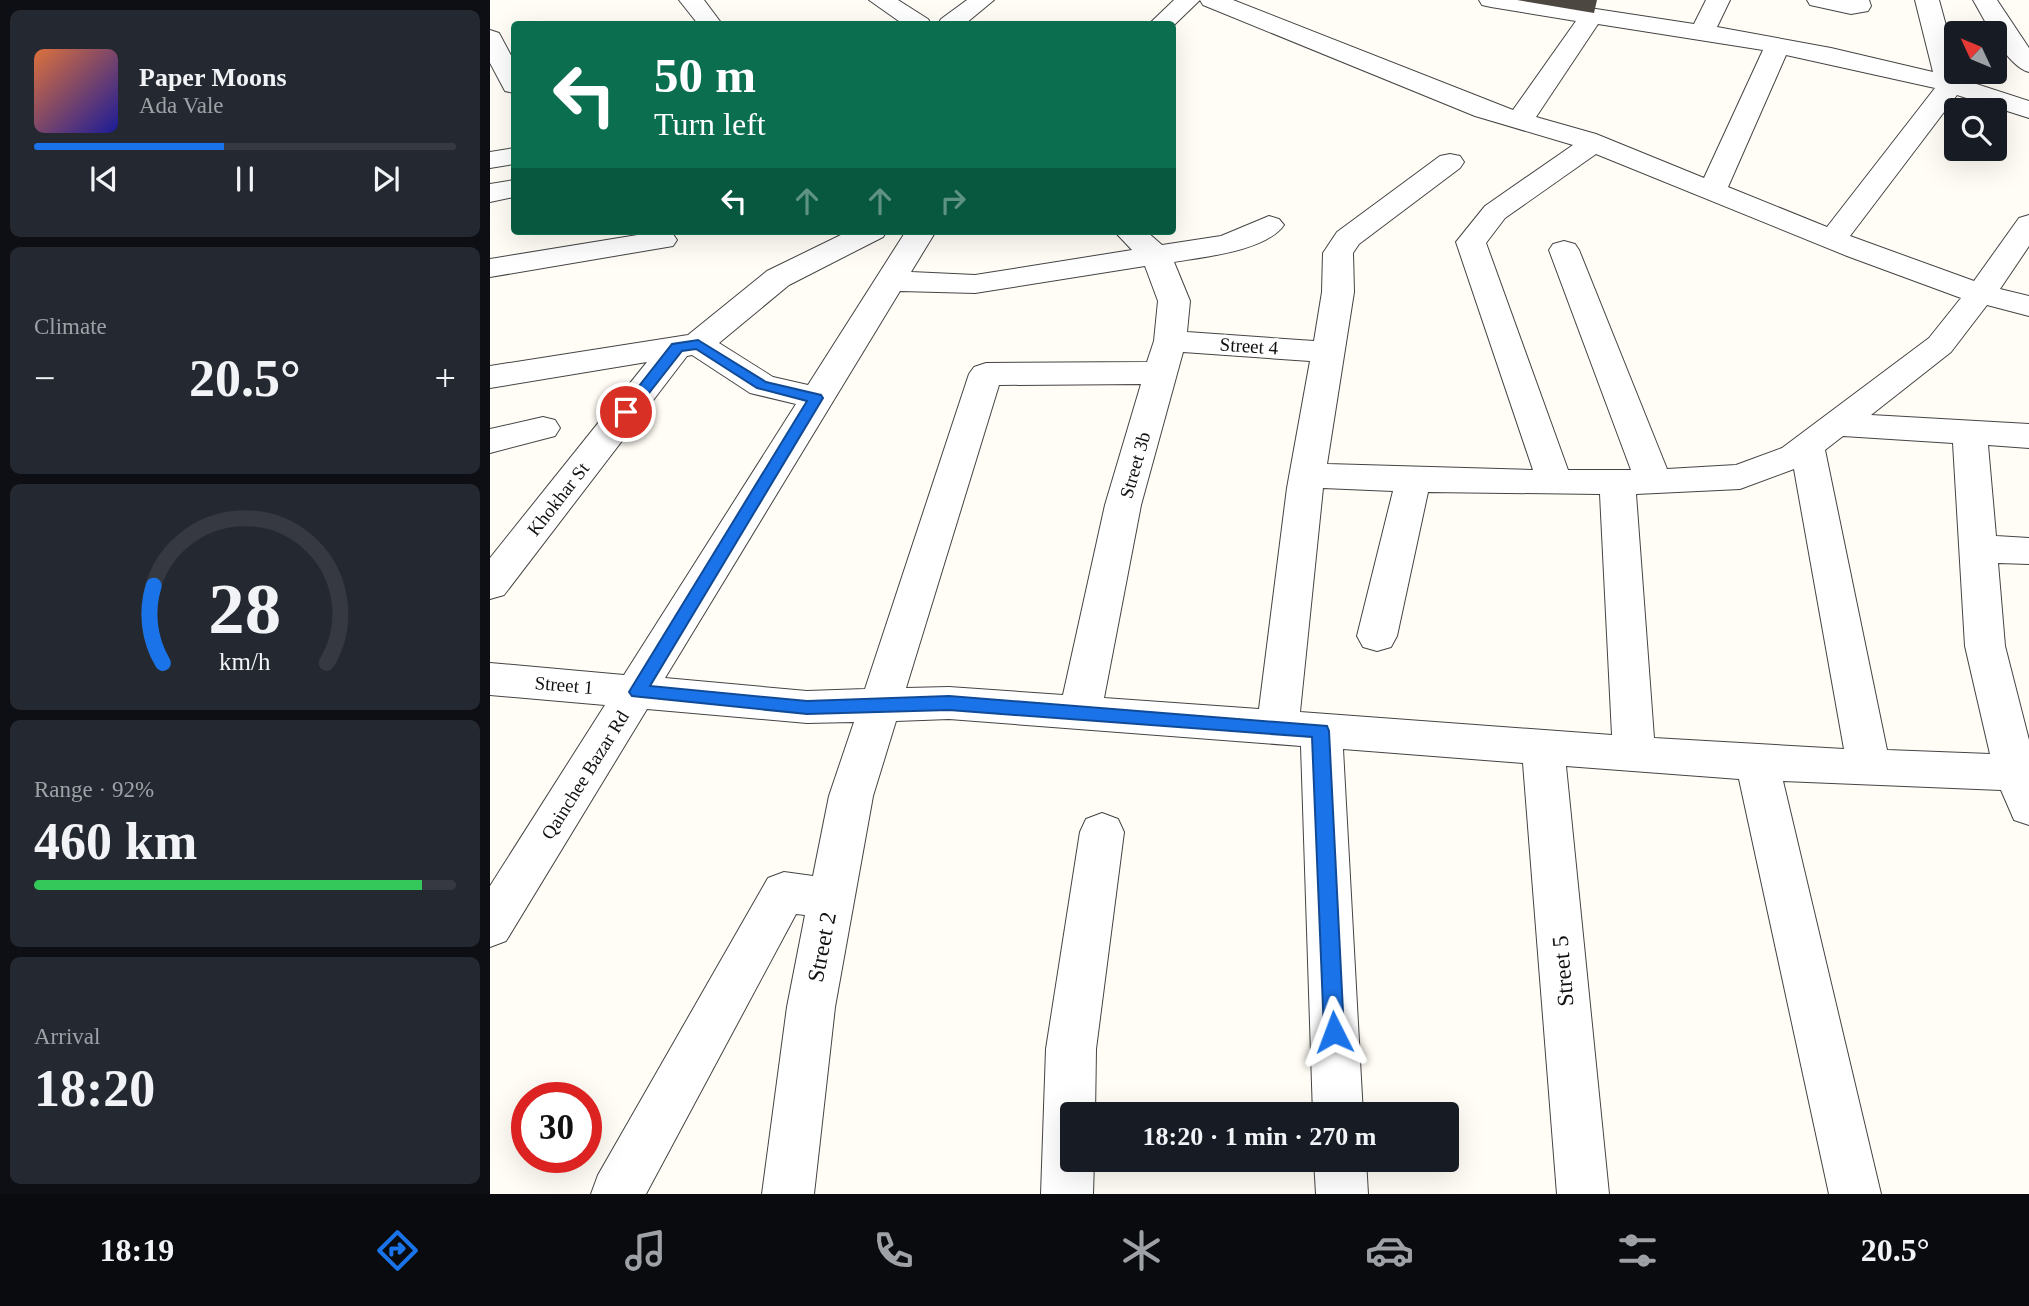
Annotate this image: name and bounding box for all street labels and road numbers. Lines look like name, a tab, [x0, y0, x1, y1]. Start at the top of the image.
street label: Street 4	[1219, 333, 1279, 359]
street label: Street 3b	[1116, 429, 1154, 501]
street label: Khokhar St	[523, 458, 594, 540]
street label: Street 1	[534, 672, 594, 698]
street label: Qainchee Bazar Rd	[537, 706, 633, 843]
street label: Street 2	[803, 910, 841, 984]
street label: Street 5	[1547, 935, 1579, 1007]

